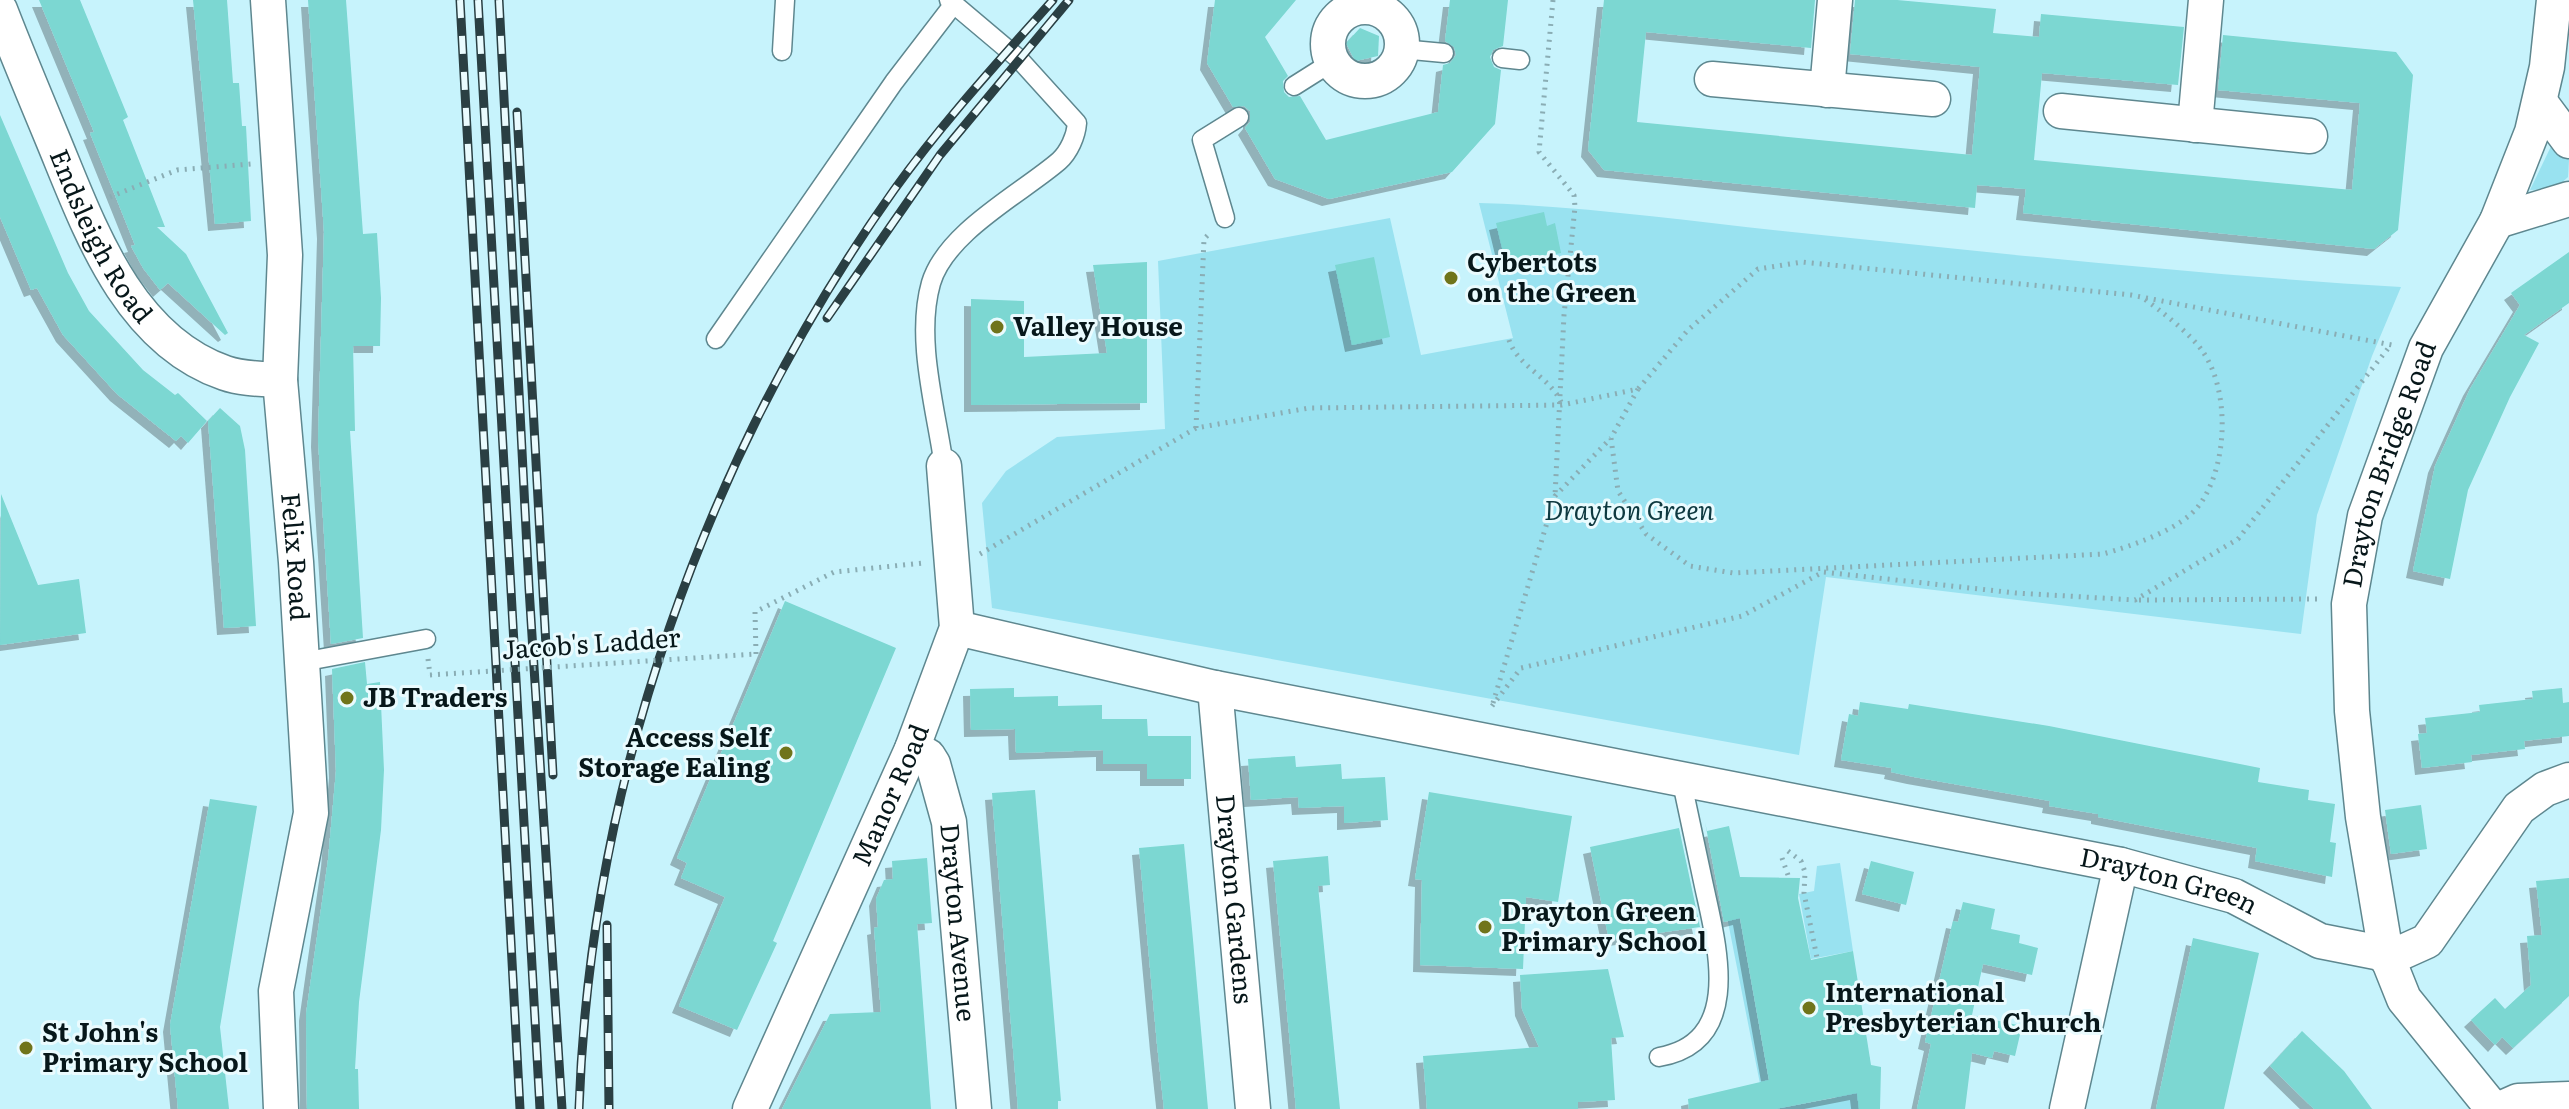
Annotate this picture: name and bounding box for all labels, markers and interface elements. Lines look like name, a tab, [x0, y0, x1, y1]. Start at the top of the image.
street label: Endsleigh Road	[42, 142, 164, 330]
place label: Cybertots on the Green	[1467, 241, 1636, 310]
marker: Cybertots on the Green	[1442, 269, 1460, 287]
place label: Valley House	[1013, 305, 1183, 344]
marker: Valley House	[988, 318, 1006, 336]
street label: Drayton Bridge Road	[2330, 335, 2444, 591]
park label: Drayton Green	[1544, 489, 1715, 528]
street label: Felix Road	[273, 491, 321, 622]
street label: Jacob's Ladder	[500, 616, 682, 667]
place label: JB Traders	[363, 676, 508, 715]
marker: JB Traders	[338, 689, 356, 707]
place label: Access Self Storage Ealing	[578, 716, 773, 785]
street label: Manor Road	[840, 718, 937, 872]
marker: Access Self Storage Ealing	[777, 744, 795, 762]
street label: Drayton Gardens	[1208, 792, 1265, 1006]
street label: Drayton Avenue	[932, 822, 988, 1023]
street label: Drayton Green	[2077, 835, 2266, 922]
place label: Drayton Green Primary School	[1501, 890, 1707, 959]
marker: Drayton Green Primary School	[1476, 918, 1494, 936]
place label: International Presbyterian Church	[1825, 971, 2102, 1040]
marker: International Presbyterian Church	[1800, 999, 1818, 1017]
place label: St John's Primary School	[42, 1011, 248, 1080]
marker: St John's Primary School	[17, 1039, 35, 1057]

